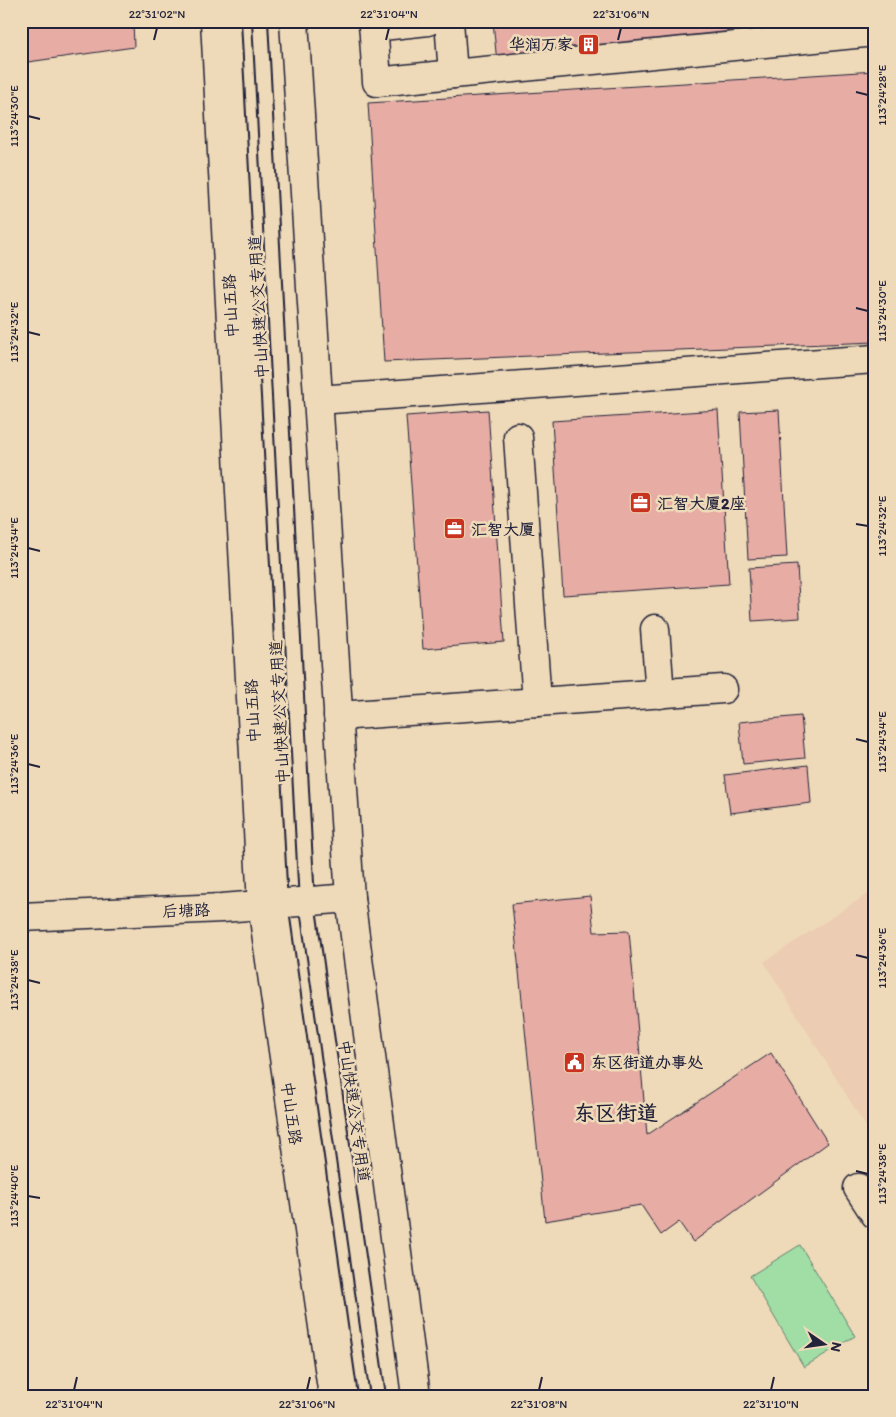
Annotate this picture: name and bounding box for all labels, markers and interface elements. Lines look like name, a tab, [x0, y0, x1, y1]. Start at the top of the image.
text: 22°31'02"N	[129, 7, 185, 21]
text: 22°31'04"N	[360, 7, 418, 21]
text: 22°31'06"N	[593, 7, 649, 21]
building icon: 华润万家	[577, 32, 601, 56]
place label: 华润万家	[509, 35, 573, 54]
text: 113°24'28"E	[875, 64, 889, 125]
text: 113°24'30"E	[7, 85, 21, 147]
street label: 中山快速公交专用道	[245, 235, 272, 379]
street label: 中山五路	[219, 274, 242, 338]
text: 113°24'30"E	[875, 280, 889, 342]
text: 113°24'32"E	[7, 301, 21, 362]
office icon: 汇智大厦2座	[629, 491, 653, 515]
place label: 汇智大厦2座	[657, 494, 745, 513]
text: 113°24'32"E	[875, 495, 889, 556]
text: 113°24'34"E	[7, 517, 21, 579]
office icon: 汇智大厦	[443, 517, 467, 541]
place label: 汇智大厦	[471, 520, 535, 539]
street label: 中山快速公交专用道	[266, 640, 293, 784]
street label: 中山五路	[241, 679, 264, 743]
text: 113°24'34"E	[875, 711, 889, 773]
text: 113°24'36"E	[7, 733, 21, 794]
street label: 后塘路	[162, 900, 210, 921]
text: 113°24'36"E	[875, 927, 889, 988]
text: 113°24'38"E	[7, 949, 21, 1011]
street label: 中山快速公交专用道	[335, 1038, 374, 1184]
public building icon: 东区街道办事处	[563, 1050, 587, 1074]
place label: 东区街道办事处	[591, 1053, 704, 1072]
street label: 中山五路	[278, 1080, 305, 1146]
district label: 东区街道	[574, 1100, 658, 1125]
text: 113°24'38"E	[875, 1143, 889, 1205]
text: 113°24'40"E	[7, 1164, 21, 1227]
north arrow	[798, 1320, 848, 1370]
text: N	[827, 1340, 846, 1353]
text: 22°31'04"N	[45, 1397, 103, 1411]
text: 22°31'06"N	[279, 1397, 335, 1411]
text: 22°31'08"N	[511, 1397, 567, 1411]
text: 22°31'10"N	[743, 1397, 799, 1411]

